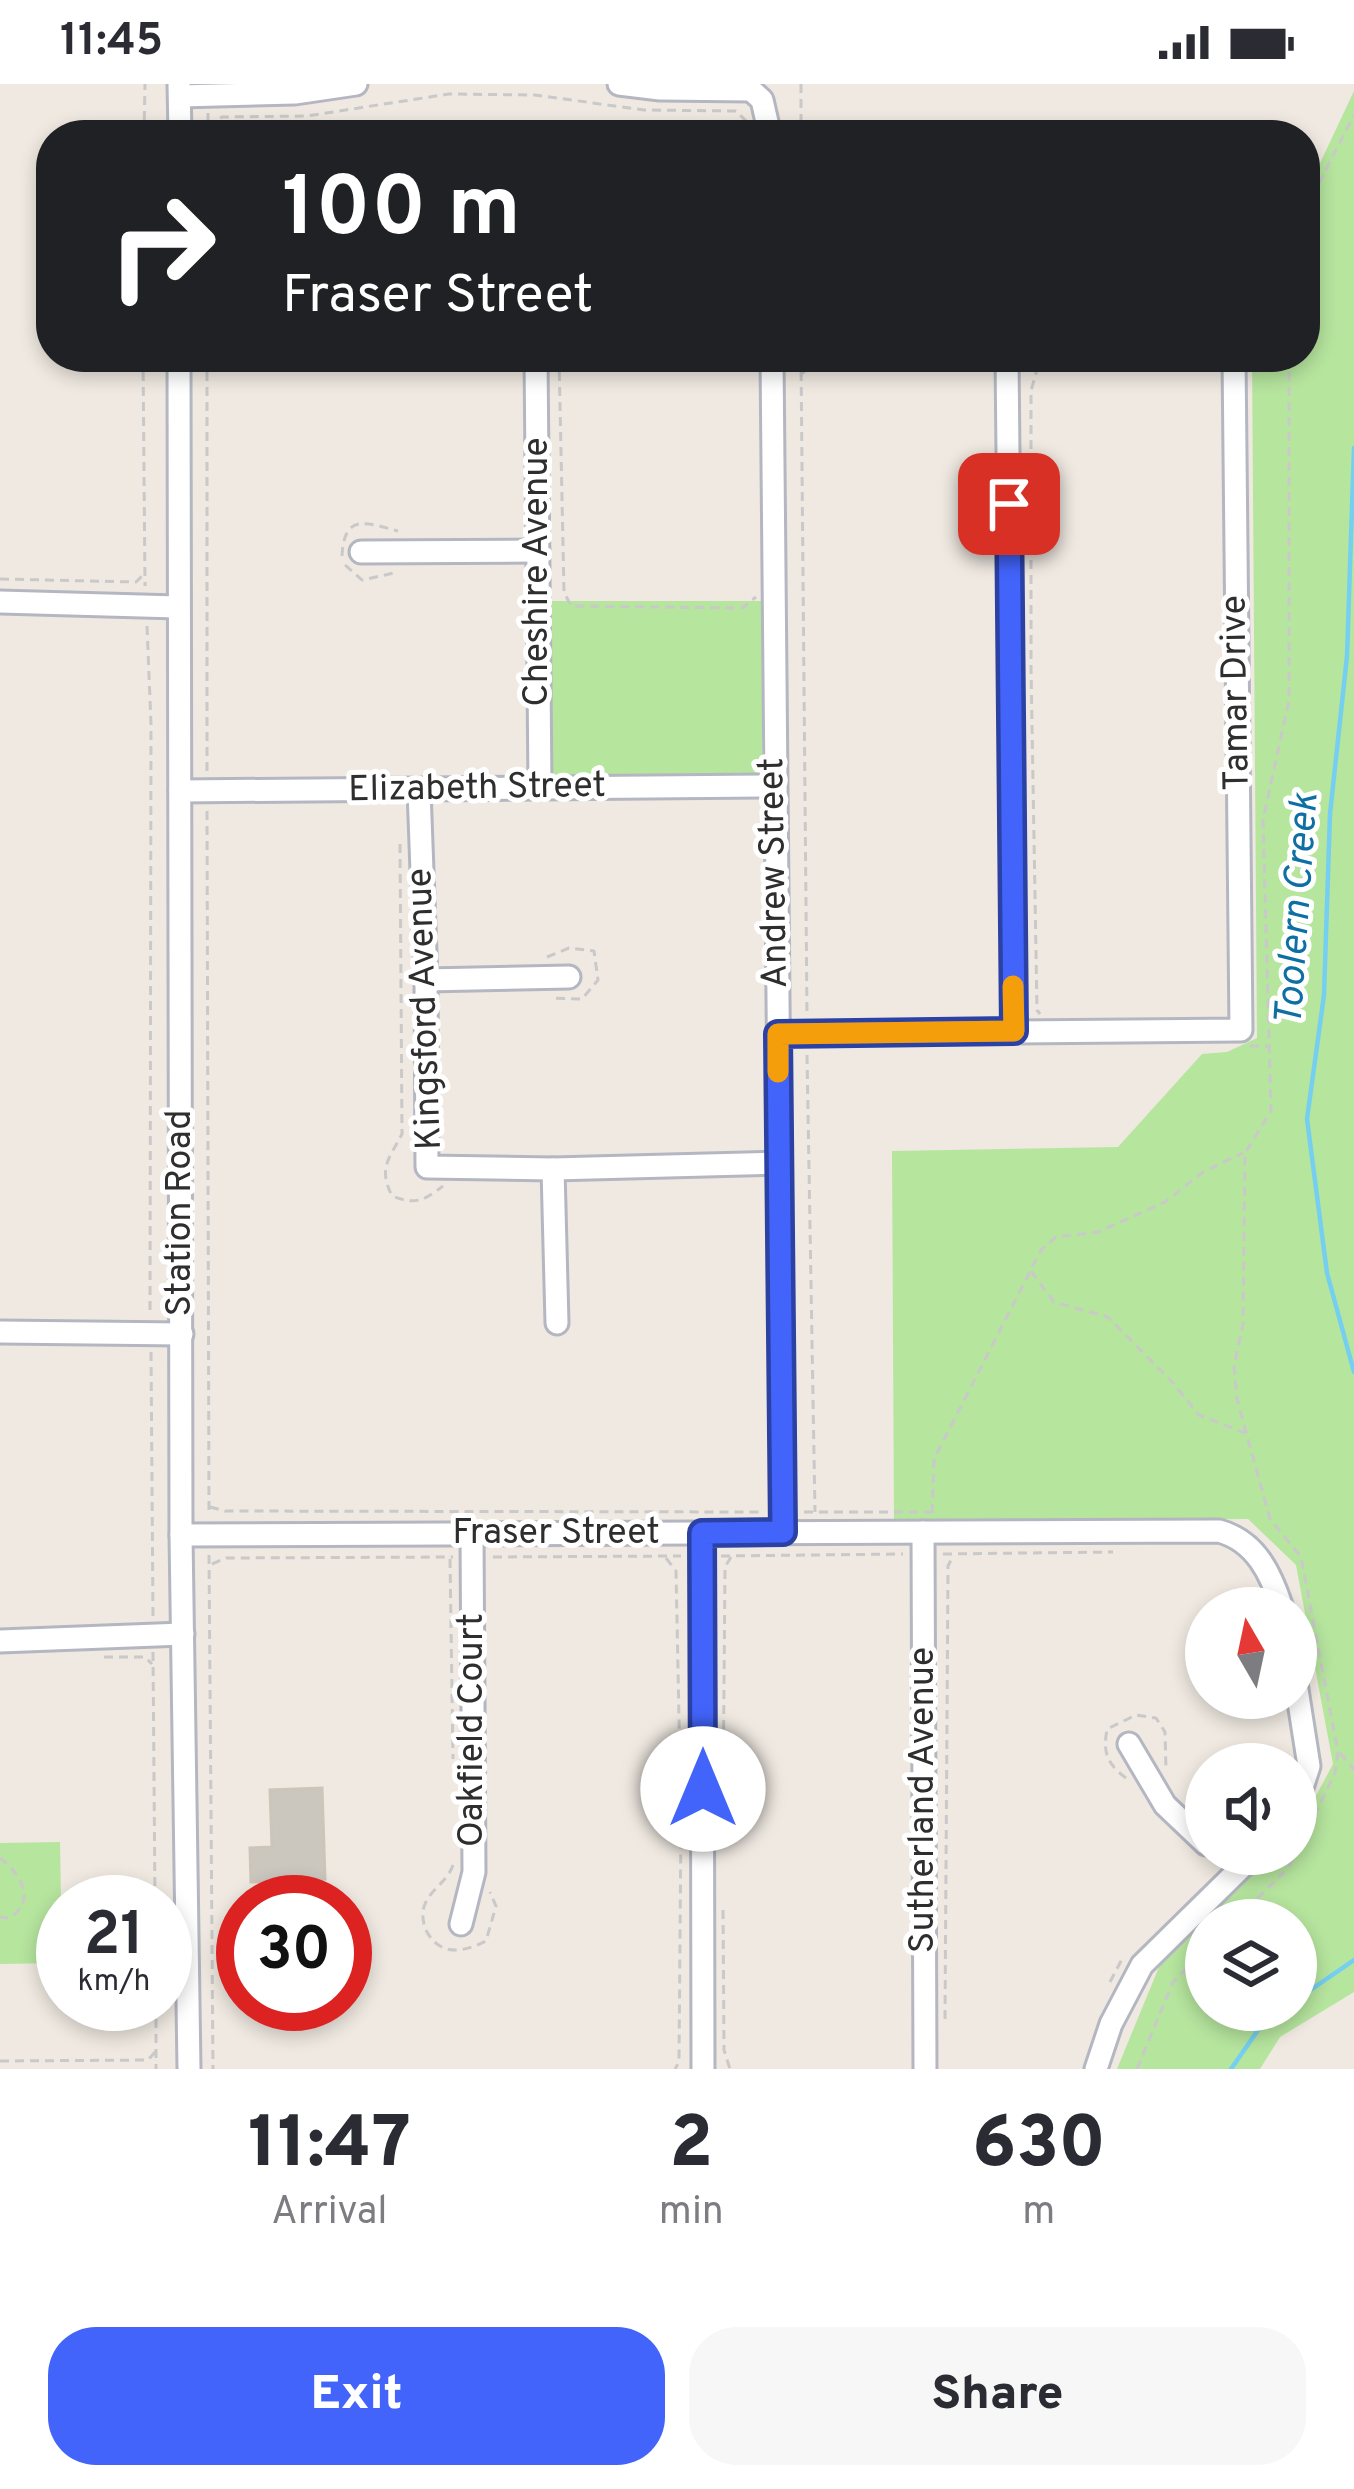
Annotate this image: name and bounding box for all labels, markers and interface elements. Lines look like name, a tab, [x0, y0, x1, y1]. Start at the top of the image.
text: 11:45	[60, 14, 163, 71]
text: 100 m	[282, 159, 521, 265]
icon: right	[84, 168, 240, 324]
text: Fraser Street	[282, 263, 593, 332]
street label: Cheshire Avenue	[515, 437, 561, 707]
pin	[958, 453, 1060, 555]
icon: arrive	[976, 471, 1042, 537]
street label: Tamar Drive	[1212, 595, 1262, 791]
street label: Andrew Street	[750, 757, 800, 989]
street label: Elizabeth Street	[348, 764, 606, 814]
water label: Toolern Creek	[1266, 791, 1332, 1028]
street label: Kingsford Avenue	[398, 867, 454, 1151]
street label: Station Road	[158, 1110, 204, 1316]
street label: Fraser Street	[452, 1511, 660, 1557]
north arrow	[1185, 1587, 1317, 1719]
map controls	[1185, 1587, 1317, 2031]
street label: Oakfield Court	[450, 1613, 496, 1847]
street label: Sutherland Avenue	[901, 1647, 947, 1953]
position arrow	[640, 1726, 766, 1852]
button: sound	[1185, 1743, 1317, 1875]
speed limit sign: 30	[216, 1875, 372, 2031]
button: layers	[1185, 1899, 1317, 2031]
text: 21	[84, 1900, 144, 1976]
text: km/h	[78, 1964, 150, 2001]
text: 11:47	[248, 2101, 411, 2193]
text: 2	[669, 2101, 713, 2193]
text: 630	[972, 2101, 1106, 2193]
text: Arrival	[271, 2189, 388, 2238]
text: min	[659, 2189, 724, 2238]
text: m	[1022, 2189, 1055, 2238]
button: Exit	[48, 2327, 665, 2465]
button: Share	[689, 2327, 1306, 2465]

